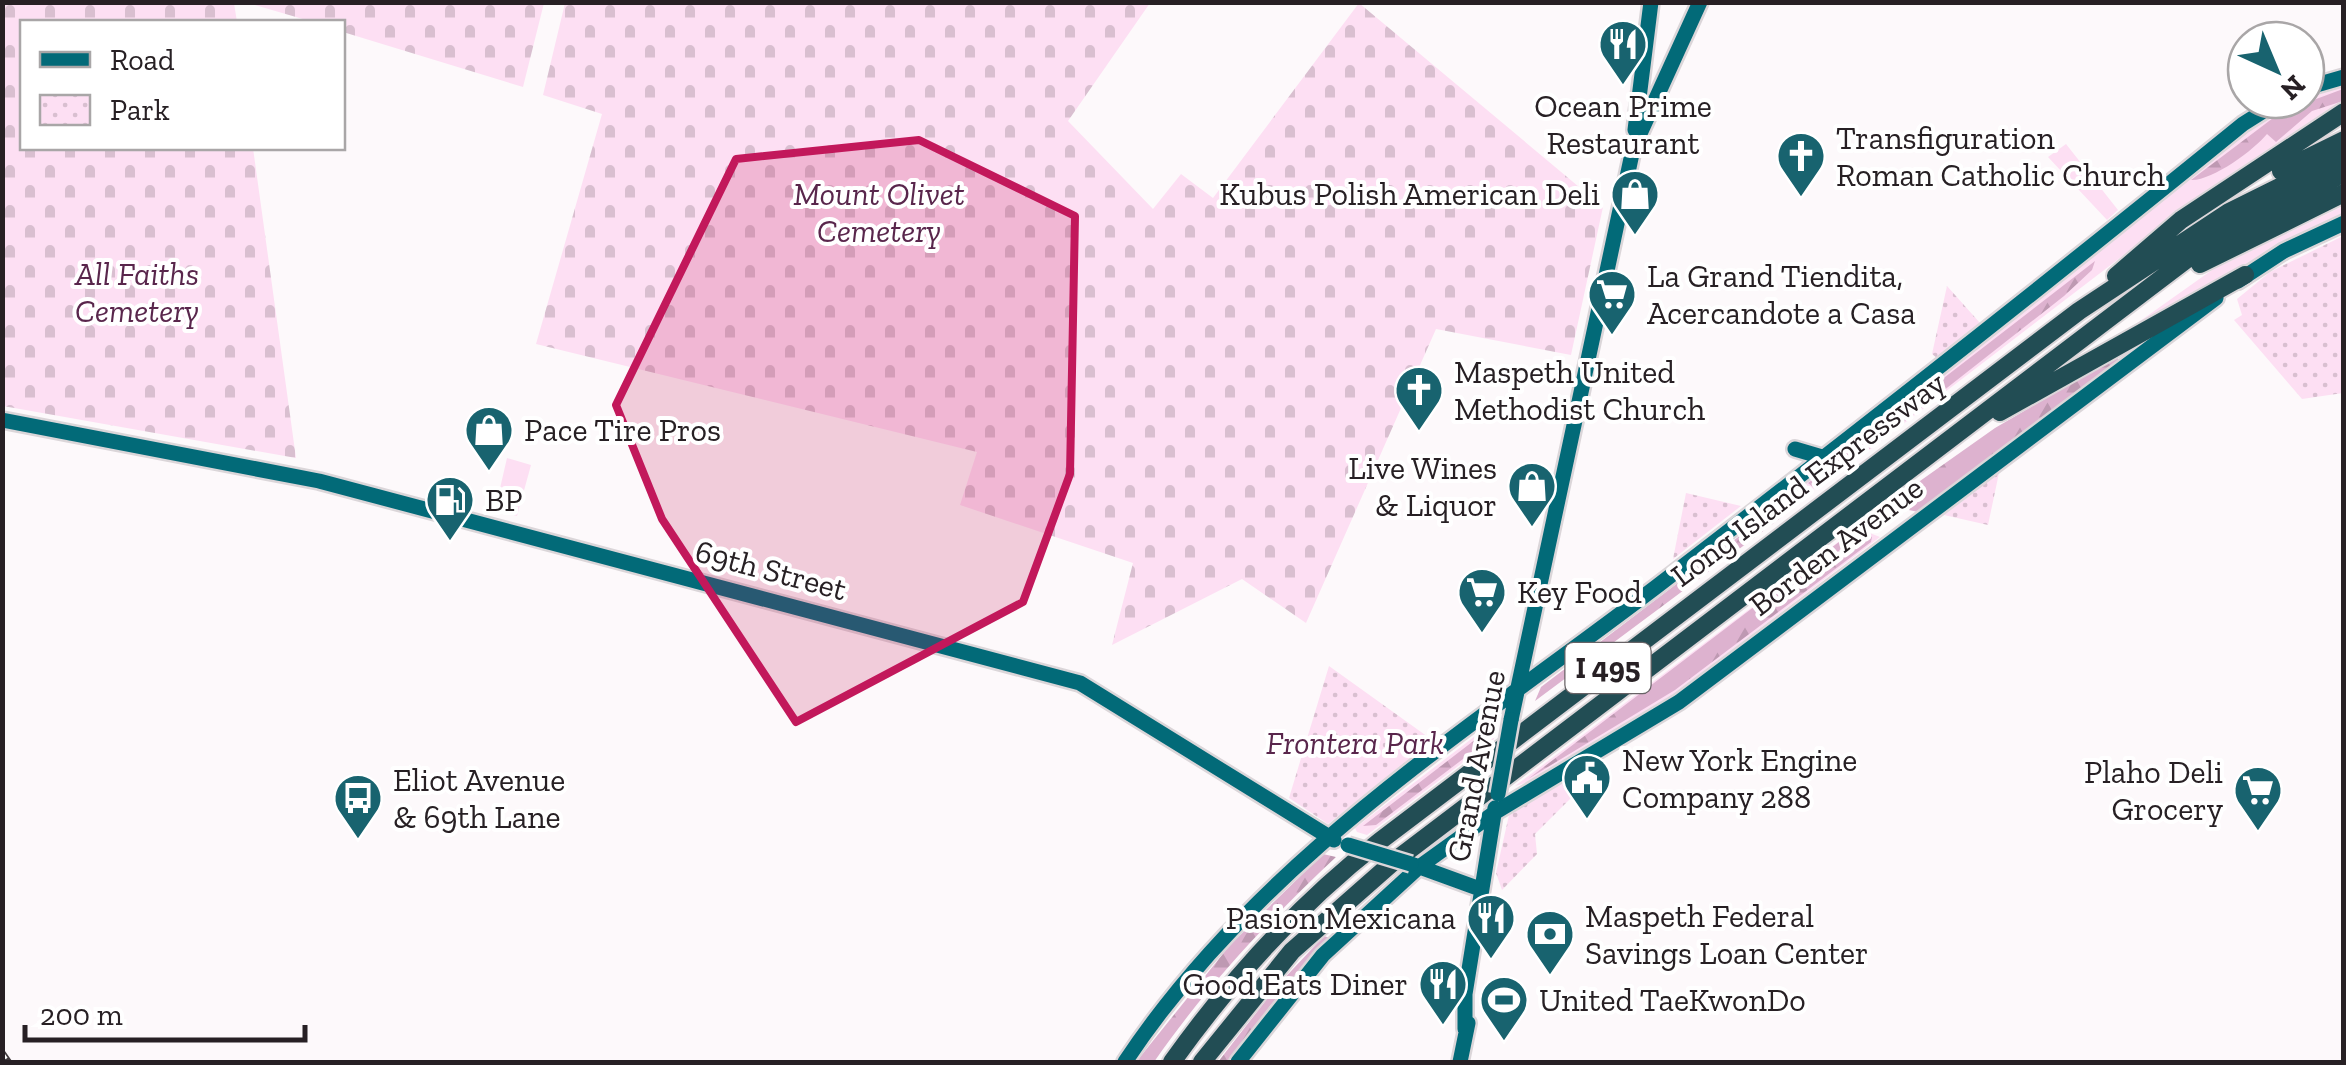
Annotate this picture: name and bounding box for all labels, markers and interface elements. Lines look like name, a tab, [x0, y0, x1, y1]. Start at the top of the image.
restaurant icon: Ocean Prime Restaurant	[1597, 18, 1649, 86]
legend	[20, 20, 345, 150]
north arrow	[2226, 20, 2326, 120]
text: Road	[110, 42, 175, 78]
text: N	[2274, 68, 2312, 107]
place label: Ocean Prime Restaurant	[1534, 87, 1712, 162]
text: Park	[110, 92, 170, 128]
place label: Transfiguration Roman Catholic Church	[1836, 119, 2165, 194]
church icon: Transfiguration Roman Catholic Church	[1775, 130, 1827, 198]
shop icon: Kubus Polish American Deli	[1609, 168, 1661, 236]
park label: Mount Olivet Cemetery	[793, 175, 965, 250]
place label: Kubus Polish American Deli	[1219, 175, 1600, 213]
park label: All Faiths Cemetery	[74, 255, 199, 330]
place label: La Grand Tiendita, Acercandote a Casa	[1647, 257, 1916, 332]
supermarket icon: La Grand Tiendita, Acercandote a Casa	[1586, 268, 1638, 336]
place label: Maspeth United Methodist Church	[1454, 353, 1705, 428]
street label: Long Island Expressway	[1663, 363, 1953, 594]
church icon: Maspeth United Methodist Church	[1393, 364, 1445, 432]
shop icon: Pace Tire Pros	[463, 404, 515, 472]
place label: Pace Tire Pros	[524, 411, 721, 449]
place label: Live Wines & Liquor	[1348, 449, 1497, 524]
shop icon: Live Wines & Liquor	[1506, 460, 1558, 528]
street label: Borden Avenue	[1742, 468, 1930, 624]
fuel station icon: BP	[424, 474, 476, 542]
place label: BP	[485, 481, 523, 519]
street label: 69th Street	[691, 532, 851, 608]
supermarket icon: Key Food	[1456, 566, 1508, 634]
place label: Key Food	[1517, 573, 1642, 611]
road number: I 495	[1566, 643, 1650, 693]
street label: Grand Avenue	[1439, 667, 1513, 865]
park label: Frontera Park	[1266, 724, 1444, 762]
place label: New York Engine Company 288	[1622, 741, 1857, 816]
public building icon: New York Engine Company 288	[1561, 752, 1613, 820]
place label: Plaho Deli Grocery	[2084, 753, 2224, 828]
place label: Eliot Avenue & 69th Lane	[393, 761, 565, 836]
supermarket icon: Plaho Deli Grocery	[2232, 764, 2284, 832]
bus stop icon: Eliot Avenue & 69th Lane	[332, 772, 384, 840]
restaurant icon: Pasion Mexicana	[1465, 892, 1517, 960]
place label: Maspeth Federal Savings Loan Center	[1585, 897, 1869, 972]
place label: Pasion Mexicana	[1226, 899, 1456, 937]
bank icon: Maspeth Federal Savings Loan Center	[1524, 908, 1576, 976]
restaurant icon: Good Eats Diner	[1417, 958, 1469, 1026]
place label: Good Eats Diner	[1182, 965, 1408, 1003]
sports icon: United TaeKwonDo	[1478, 974, 1530, 1042]
scale bar	[25, 980, 305, 1042]
place label: United TaeKwonDo	[1539, 981, 1806, 1019]
text: 200 m	[40, 997, 123, 1033]

